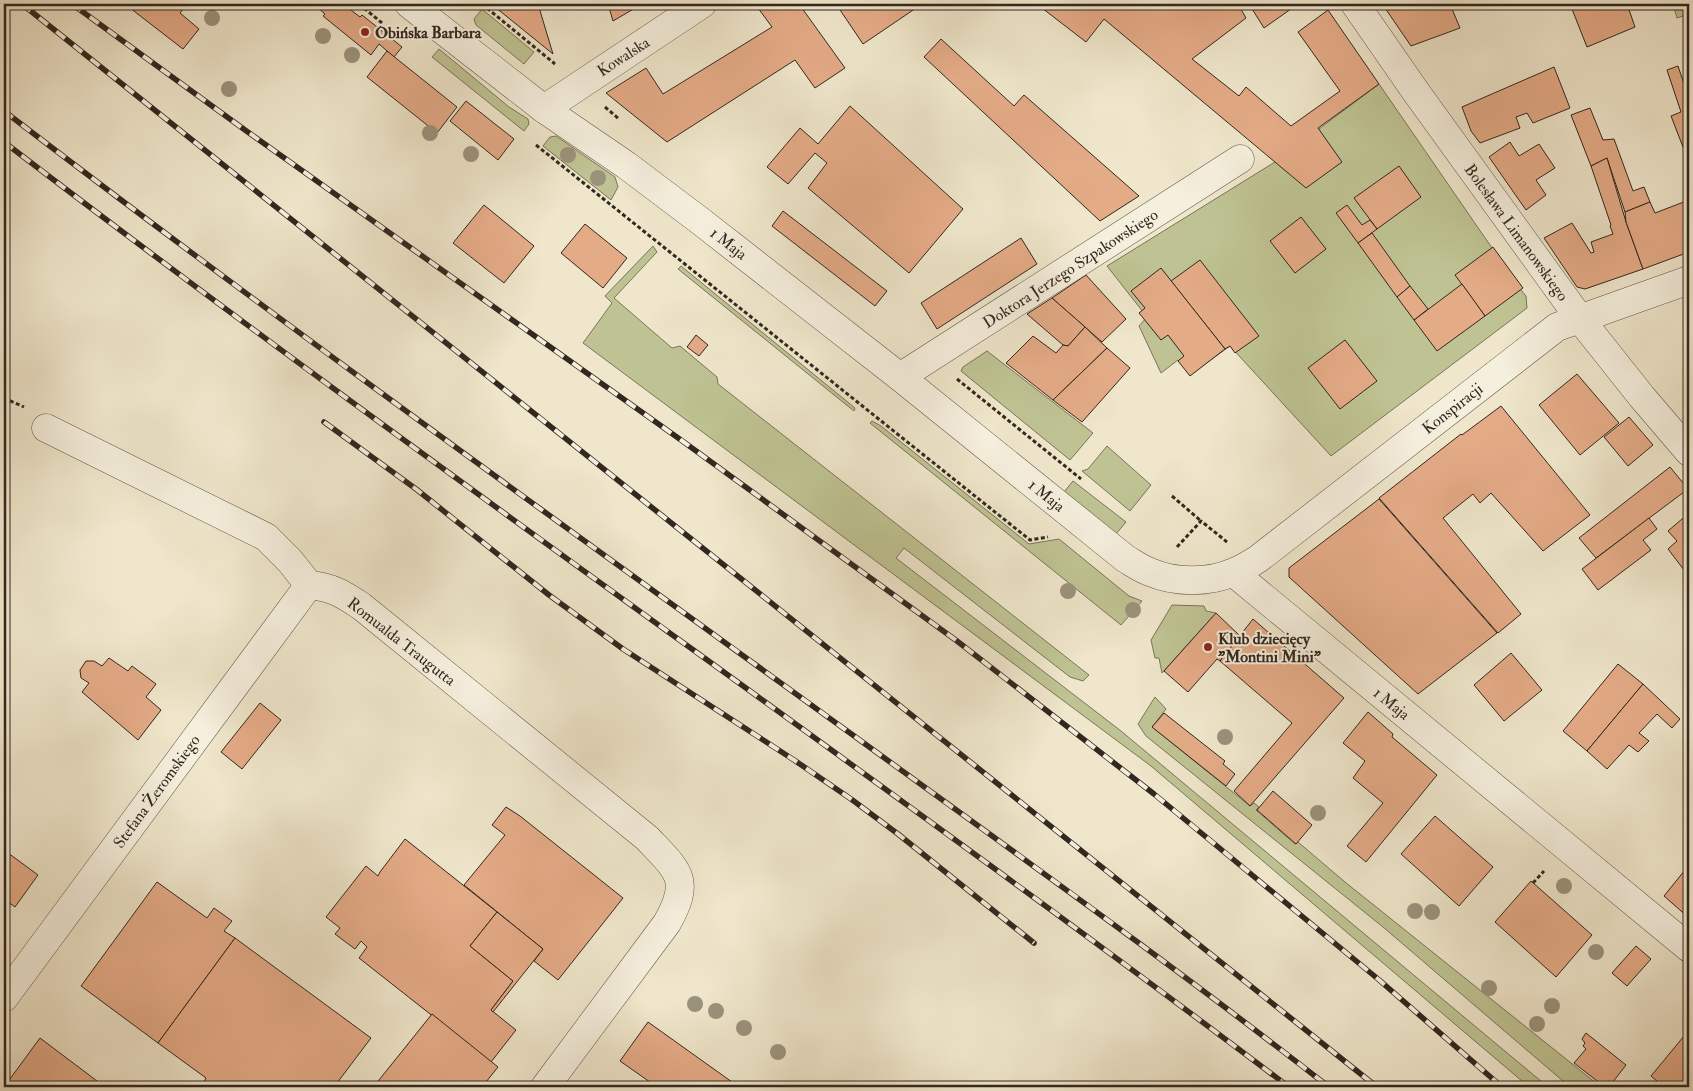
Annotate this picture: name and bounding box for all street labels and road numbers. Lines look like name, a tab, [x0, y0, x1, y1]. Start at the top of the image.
street label: Kowalska	[594, 32, 654, 81]
street label: Bolesława Limanowskiego	[1460, 160, 1573, 305]
street label: Doktora Jerzego Szpakowskiego	[979, 204, 1163, 334]
street label: 1 Maja	[706, 223, 751, 265]
street label: Konspiracji	[1418, 379, 1488, 439]
street label: 1 Maja	[1024, 475, 1069, 517]
street label: Romualda Traugutta	[343, 593, 460, 691]
street label: 1 Maja	[1369, 683, 1414, 725]
street label: Stefana Żeromskiego	[108, 730, 205, 852]

